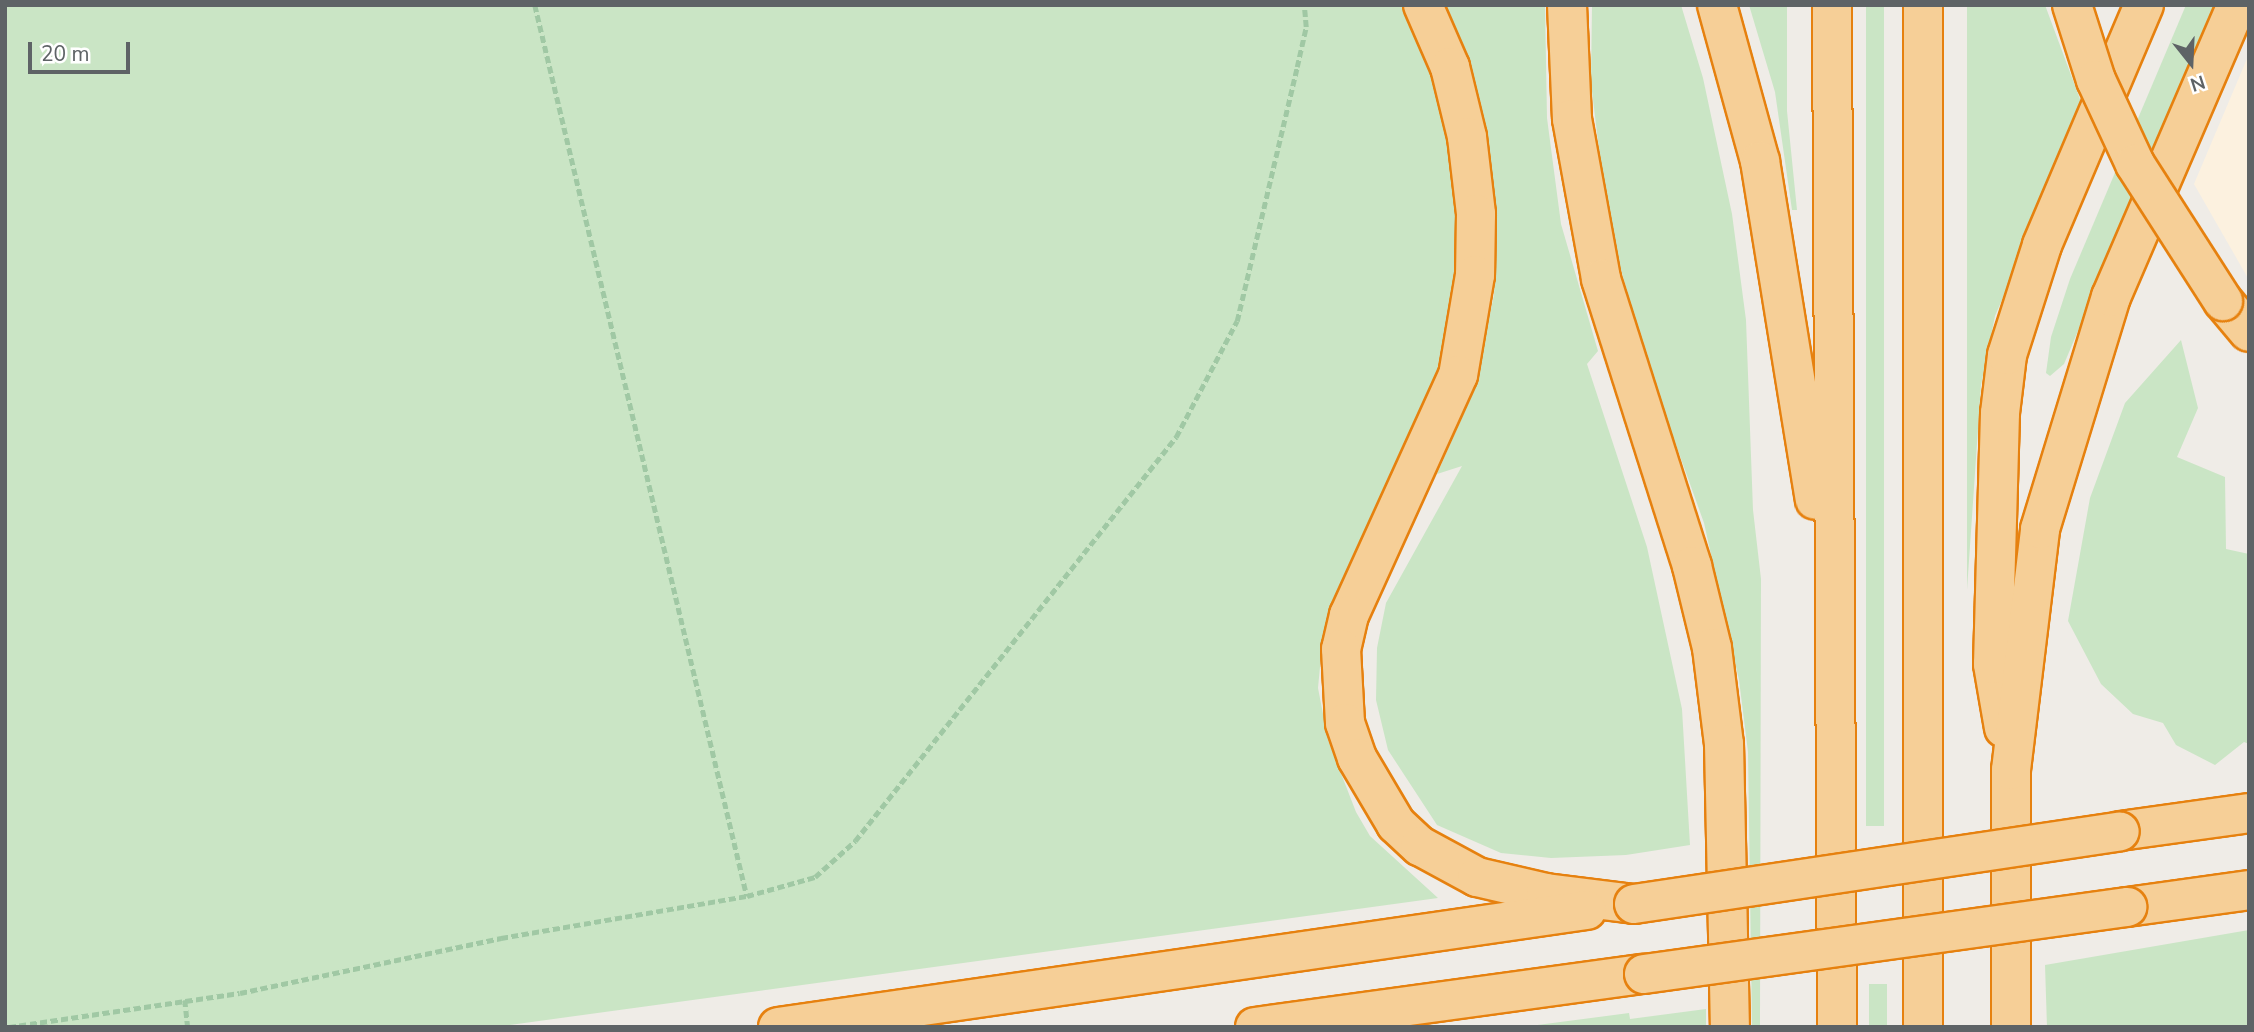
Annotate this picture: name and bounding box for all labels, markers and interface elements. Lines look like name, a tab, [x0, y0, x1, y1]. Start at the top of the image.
scale bar	[32, 28, 133, 72]
north arrow	[2156, 28, 2226, 98]
text: 20 m	[41, 40, 90, 68]
text: N	[2187, 68, 2208, 98]

